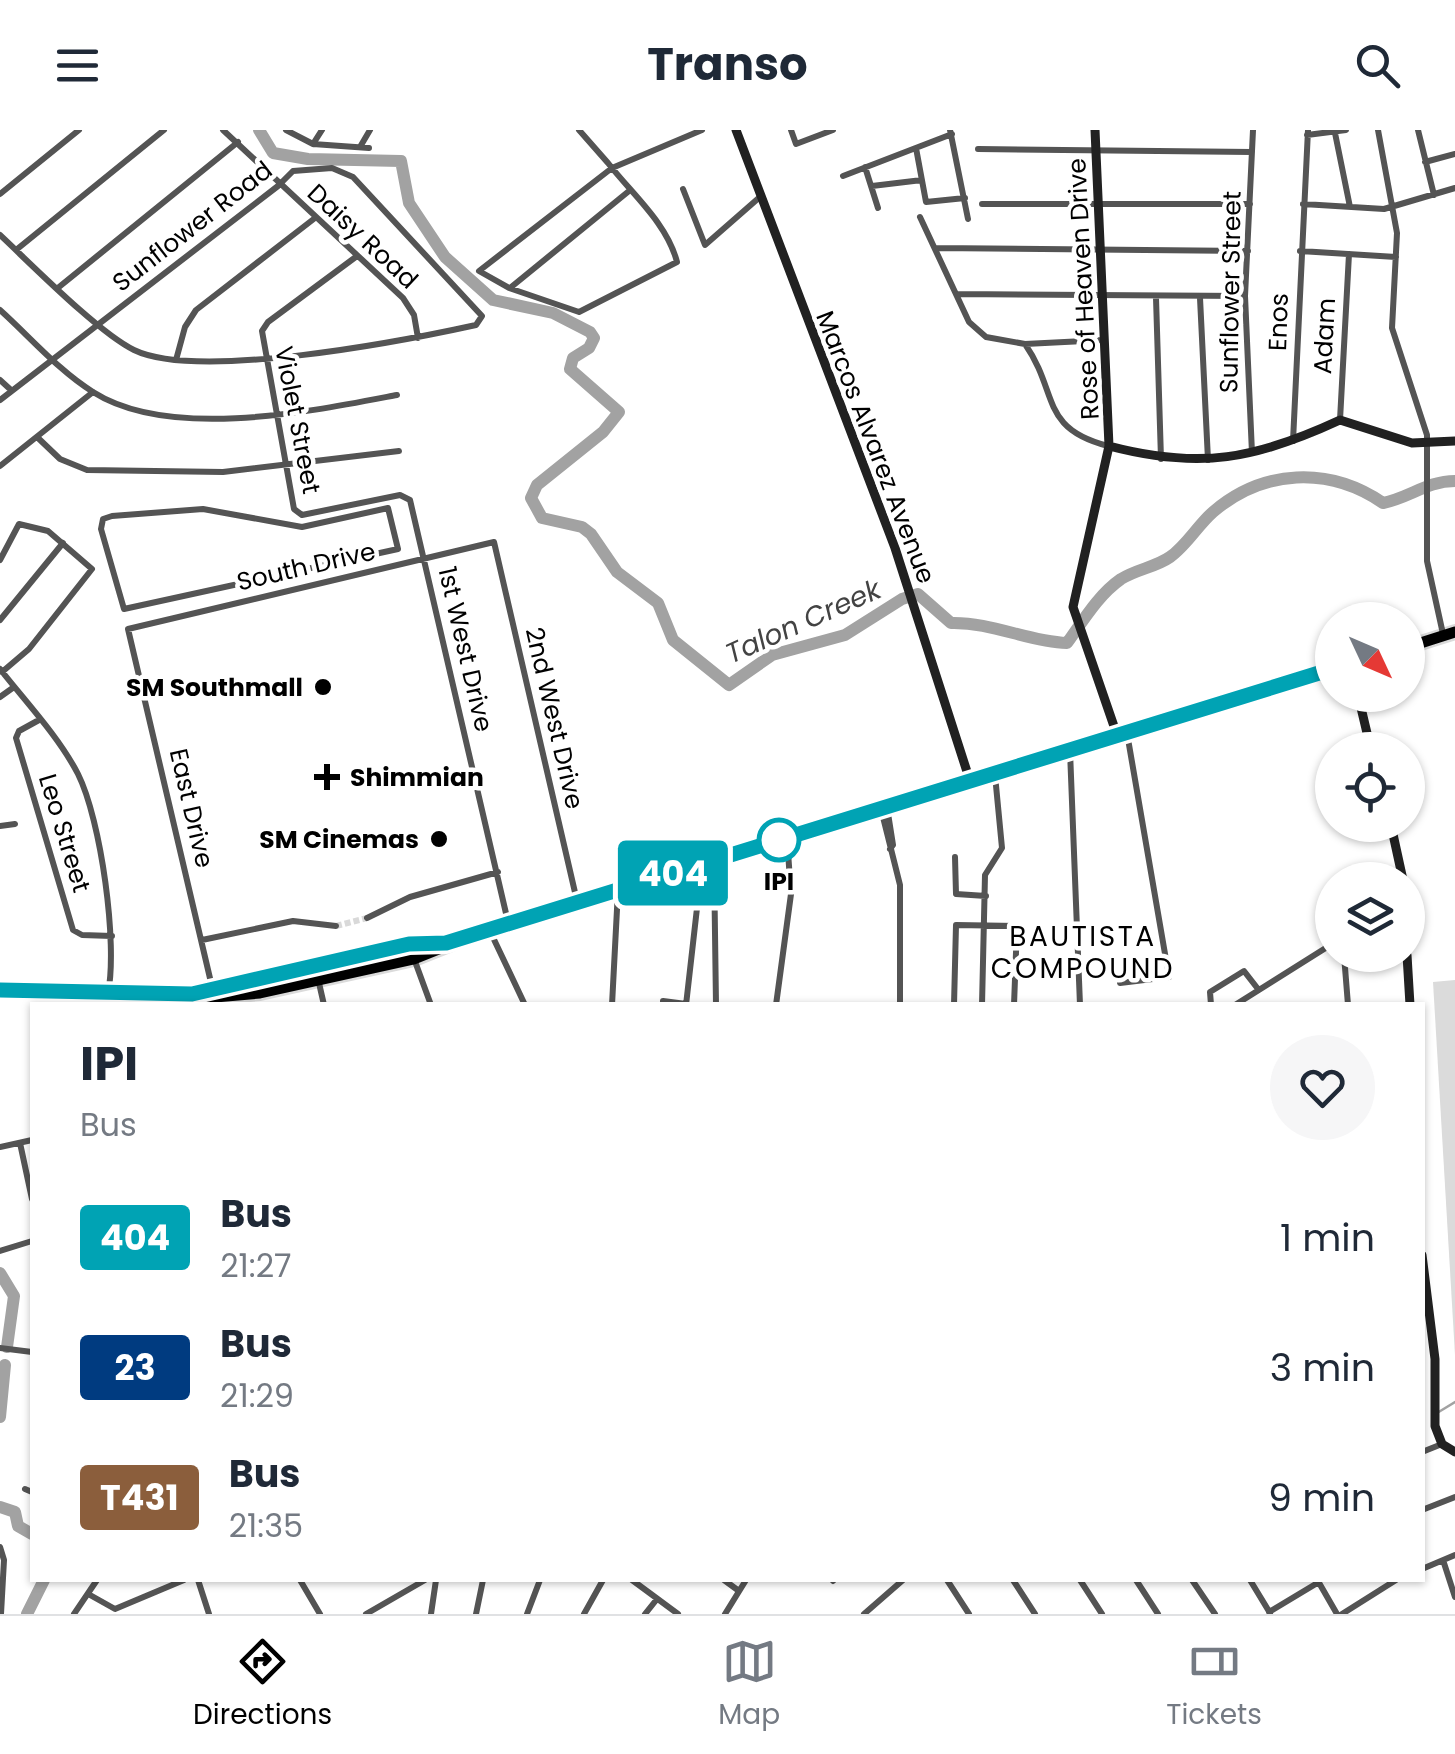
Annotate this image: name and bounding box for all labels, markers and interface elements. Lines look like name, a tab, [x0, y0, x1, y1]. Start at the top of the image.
text: Transo	[647, 33, 808, 96]
icon: menu	[50, 38, 105, 93]
icon: search	[1350, 38, 1405, 93]
street label: Sunflower Road	[105, 153, 280, 300]
street label: Rose of Heaven Drive	[1059, 157, 1108, 421]
street label: Daisy Road	[300, 176, 426, 297]
street label: Sunflower Street	[1211, 191, 1250, 393]
street label: Enos	[1260, 292, 1297, 352]
street label: Adam	[1305, 297, 1344, 375]
street label: Marcos Alvarez Avenue	[807, 306, 944, 589]
street label: Violet Street	[266, 343, 329, 497]
street label: South Drive	[233, 534, 379, 599]
street label: 1st West Drive	[430, 563, 501, 735]
water label: Talon Creek	[719, 569, 889, 673]
north arrow	[1315, 602, 1425, 712]
map controls	[1315, 602, 1425, 972]
street label: 2nd West Drive	[517, 624, 592, 812]
place label: SM Southmall	[126, 670, 303, 705]
marker: SM Southmall	[312, 676, 334, 698]
button: locate	[1315, 732, 1425, 842]
street label: East Drive	[161, 745, 222, 871]
place label: Shimmian	[350, 760, 484, 795]
marker: Shimmian	[314, 764, 340, 790]
street label: Leo Street	[30, 770, 99, 897]
marker: IPI	[758, 819, 800, 861]
place label: SM Cinemas	[259, 822, 419, 857]
marker: SM Cinemas	[428, 828, 450, 850]
line badge: 404	[616, 840, 730, 906]
text: 404	[638, 849, 708, 898]
button: layers	[1315, 862, 1425, 972]
place label: IPI	[764, 864, 794, 899]
district label: BAUTISTA COMPOUND	[991, 917, 1175, 988]
text: IPI	[80, 1030, 138, 1097]
button: heart	[1270, 1035, 1375, 1140]
text: Bus	[80, 1102, 137, 1147]
text: Bus	[220, 1187, 292, 1240]
text: 1 min	[1280, 1211, 1375, 1264]
text: 404	[100, 1213, 170, 1262]
text: 21:27	[220, 1243, 292, 1288]
text: Bus	[220, 1317, 292, 1370]
text: 3 min	[1270, 1341, 1375, 1394]
text: 23	[114, 1343, 156, 1392]
text: 21:29	[220, 1373, 294, 1418]
text: Bus	[229, 1447, 301, 1500]
text: 9 min	[1268, 1471, 1375, 1524]
text: T431	[100, 1473, 179, 1522]
text: 21:35	[229, 1503, 303, 1548]
tab: Directions	[193, 1634, 332, 1736]
tab: Map	[718, 1634, 780, 1736]
tab: Tickets	[1166, 1634, 1262, 1736]

